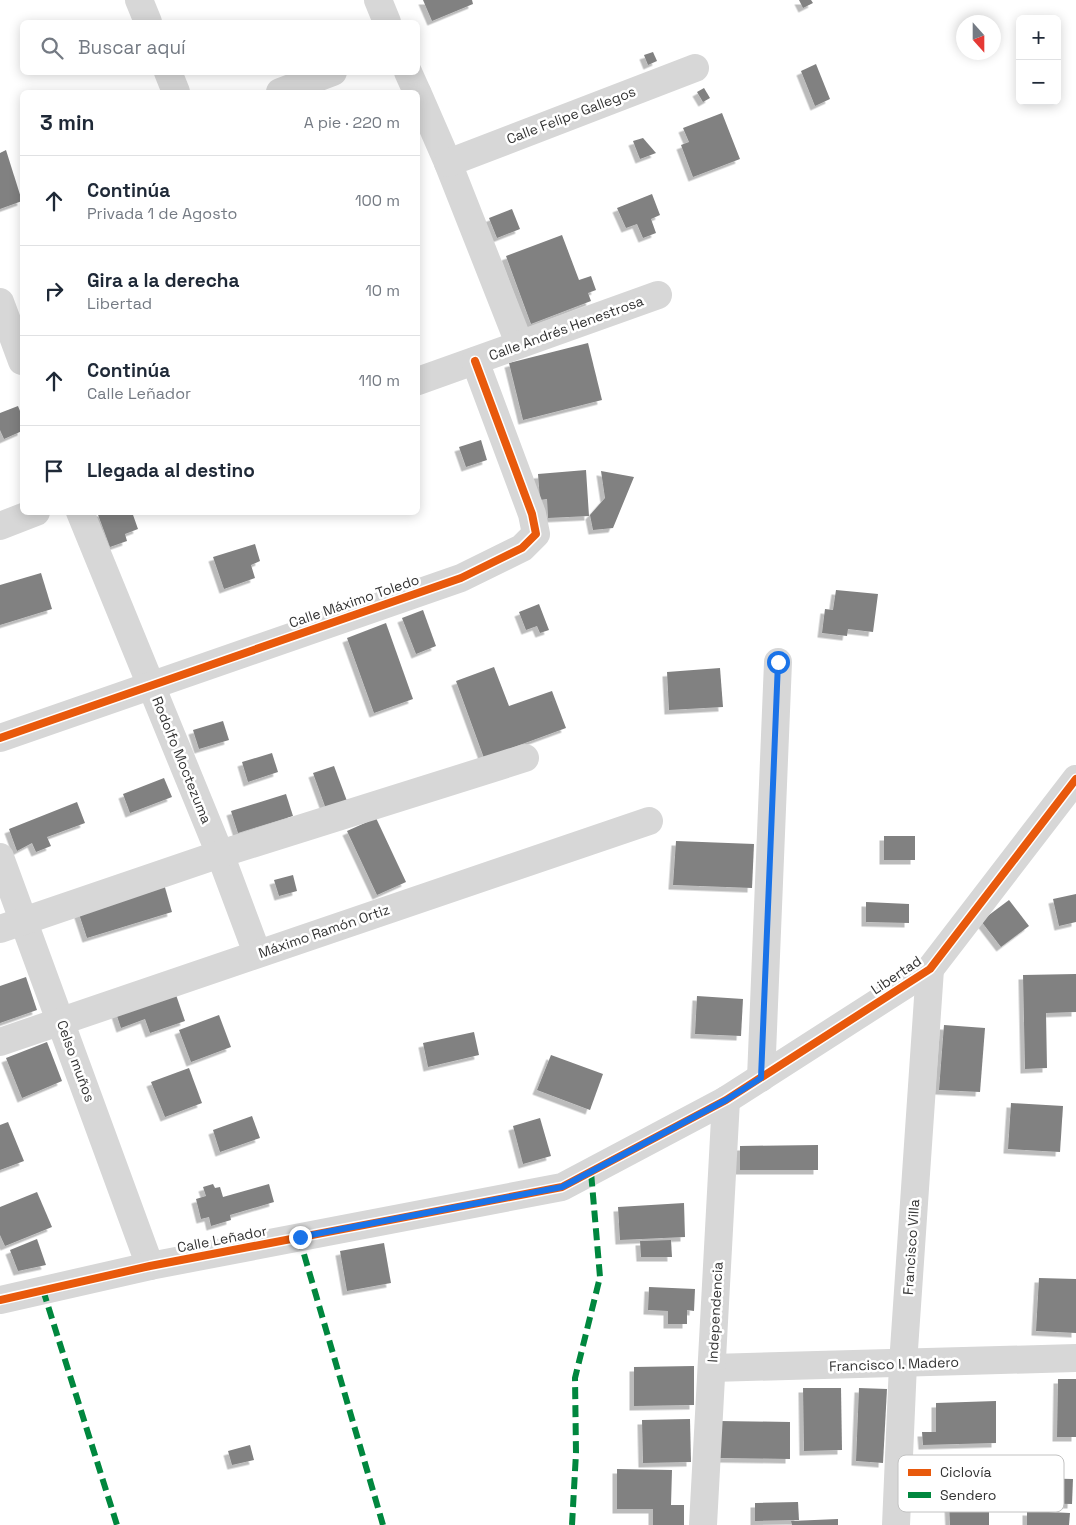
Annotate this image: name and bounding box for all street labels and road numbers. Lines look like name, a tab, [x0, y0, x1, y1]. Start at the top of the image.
street label: Calle Felipe Gallegos	[504, 82, 638, 148]
street label: Calle Andrés Henestrosa	[486, 292, 646, 364]
street label: Calle Máximo Toledo	[287, 570, 421, 632]
street label: Rodolfo Moctezuma	[148, 694, 216, 826]
street label: Máximo Ramón Ortiz	[256, 900, 392, 962]
street label: Libertad	[867, 952, 925, 998]
street label: Celso muños	[53, 1018, 99, 1104]
street label: Francisco Villa	[899, 1199, 923, 1295]
street label: Calle Leñador	[176, 1221, 268, 1257]
street label: Independencia	[703, 1261, 727, 1363]
street label: Francisco I. Madero	[829, 1353, 959, 1375]

